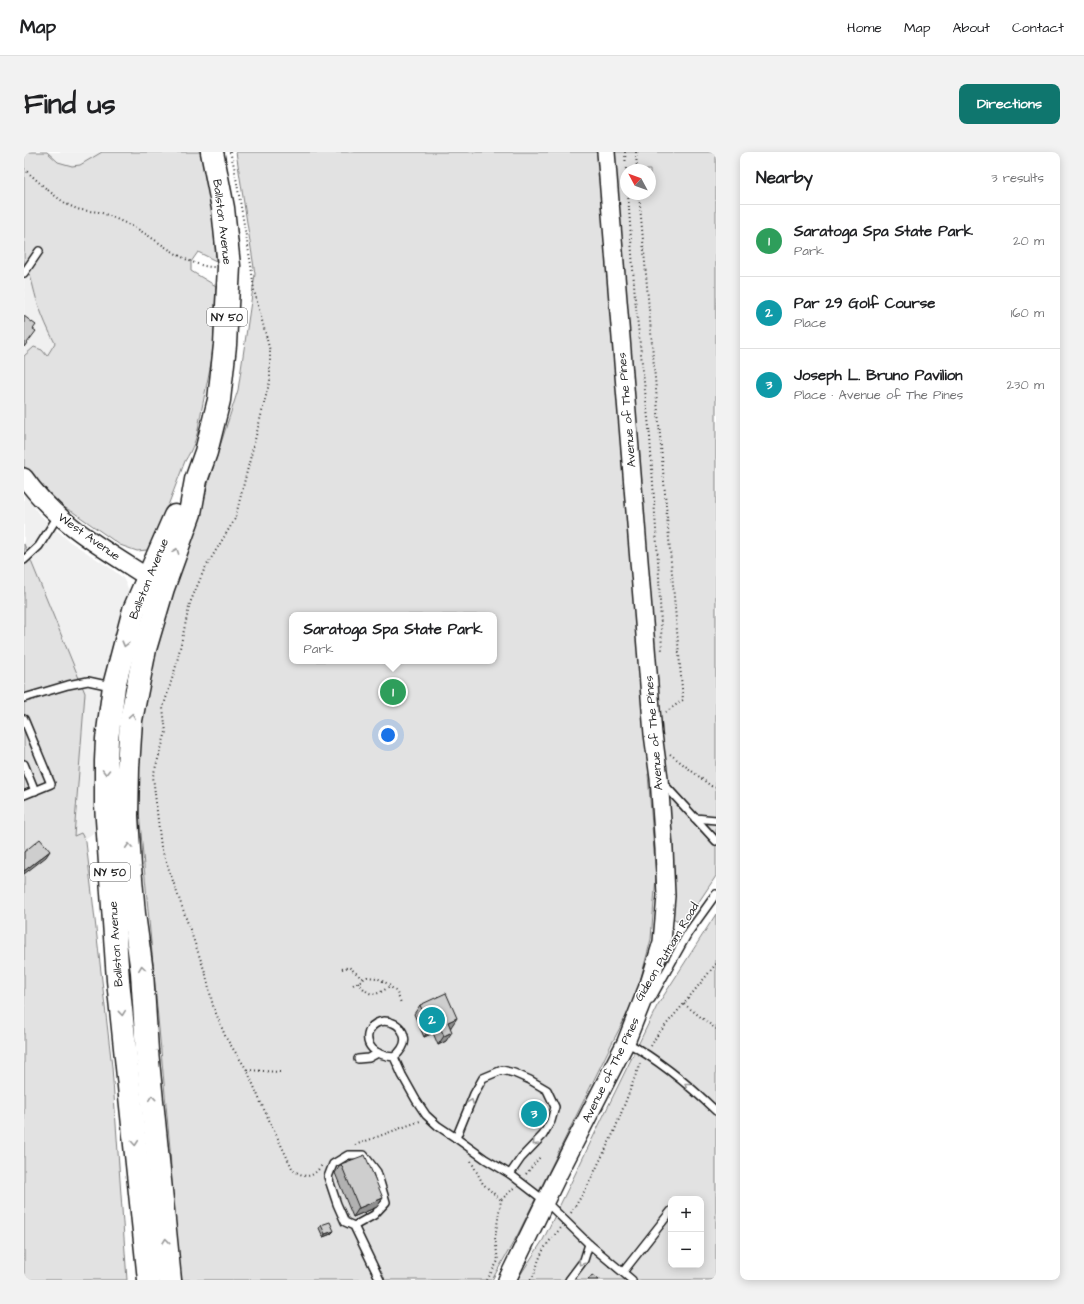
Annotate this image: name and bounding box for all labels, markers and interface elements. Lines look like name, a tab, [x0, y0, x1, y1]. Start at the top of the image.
text: Map	[20, 14, 56, 41]
text: Home	[847, 18, 882, 38]
text: Map	[904, 18, 930, 38]
text: About	[952, 18, 990, 38]
text: Contact	[1012, 18, 1064, 38]
button: Directions	[959, 84, 1060, 124]
text: Find us	[24, 85, 115, 124]
north arrow	[620, 164, 656, 200]
text: Nearby	[756, 166, 813, 190]
text: 3 results	[991, 169, 1044, 187]
street label: Ballston Avenue	[208, 178, 236, 266]
text: Saratoga Spa State Park	[794, 221, 973, 242]
text: 1	[768, 232, 770, 250]
text: 20 m	[1013, 232, 1044, 250]
text: Park	[794, 242, 824, 260]
text: Par 29 Golf Course	[794, 293, 935, 314]
text: 2	[765, 304, 773, 322]
text: 160 m	[1011, 304, 1044, 322]
road number: NY 50	[207, 308, 247, 326]
text: Place	[794, 314, 826, 332]
street label: Avenue of The Pines	[614, 352, 640, 468]
text: Joseph L. Bruno Pavilion	[794, 365, 963, 386]
text: 3	[766, 376, 772, 394]
text: 230 m	[1006, 376, 1044, 394]
text: Place · Avenue of The Pines	[794, 386, 963, 404]
street label: West Avenue	[54, 509, 124, 565]
street label: Ballston Avenue	[125, 536, 173, 622]
one-way arrow	[172, 548, 180, 555]
popup	[289, 612, 497, 664]
text: Saratoga Spa State Park	[304, 619, 482, 640]
one-way arrow	[121, 640, 130, 647]
text: Park	[304, 640, 334, 658]
street label: Avenue of The Pines	[641, 675, 667, 791]
pin: 1	[380, 677, 406, 707]
one-way arrow	[127, 713, 136, 720]
your location	[378, 725, 398, 745]
one-way arrow	[102, 769, 110, 775]
one-way arrow	[124, 843, 133, 849]
road number: NY 50	[90, 863, 130, 881]
street label: Gideon Putnam Road	[631, 899, 703, 1005]
street label: Ballston Avenue	[104, 900, 127, 987]
one-way arrow	[138, 965, 147, 971]
pin: 2	[419, 1005, 445, 1035]
one-way arrow	[117, 1010, 126, 1016]
street label: Avenue of The Pines	[578, 1015, 644, 1125]
one-way arrow	[684, 1083, 691, 1090]
one-way arrow	[147, 1095, 156, 1101]
one-way arrow	[466, 1098, 474, 1105]
pin: 3	[521, 1099, 547, 1129]
one-way arrow	[532, 1138, 540, 1146]
one-way arrow	[130, 1139, 139, 1146]
map controls	[668, 1196, 704, 1268]
button: +	[668, 1196, 704, 1232]
button: −	[668, 1232, 704, 1268]
one-way arrow	[162, 1238, 171, 1244]
one-way arrow	[578, 1259, 586, 1266]

